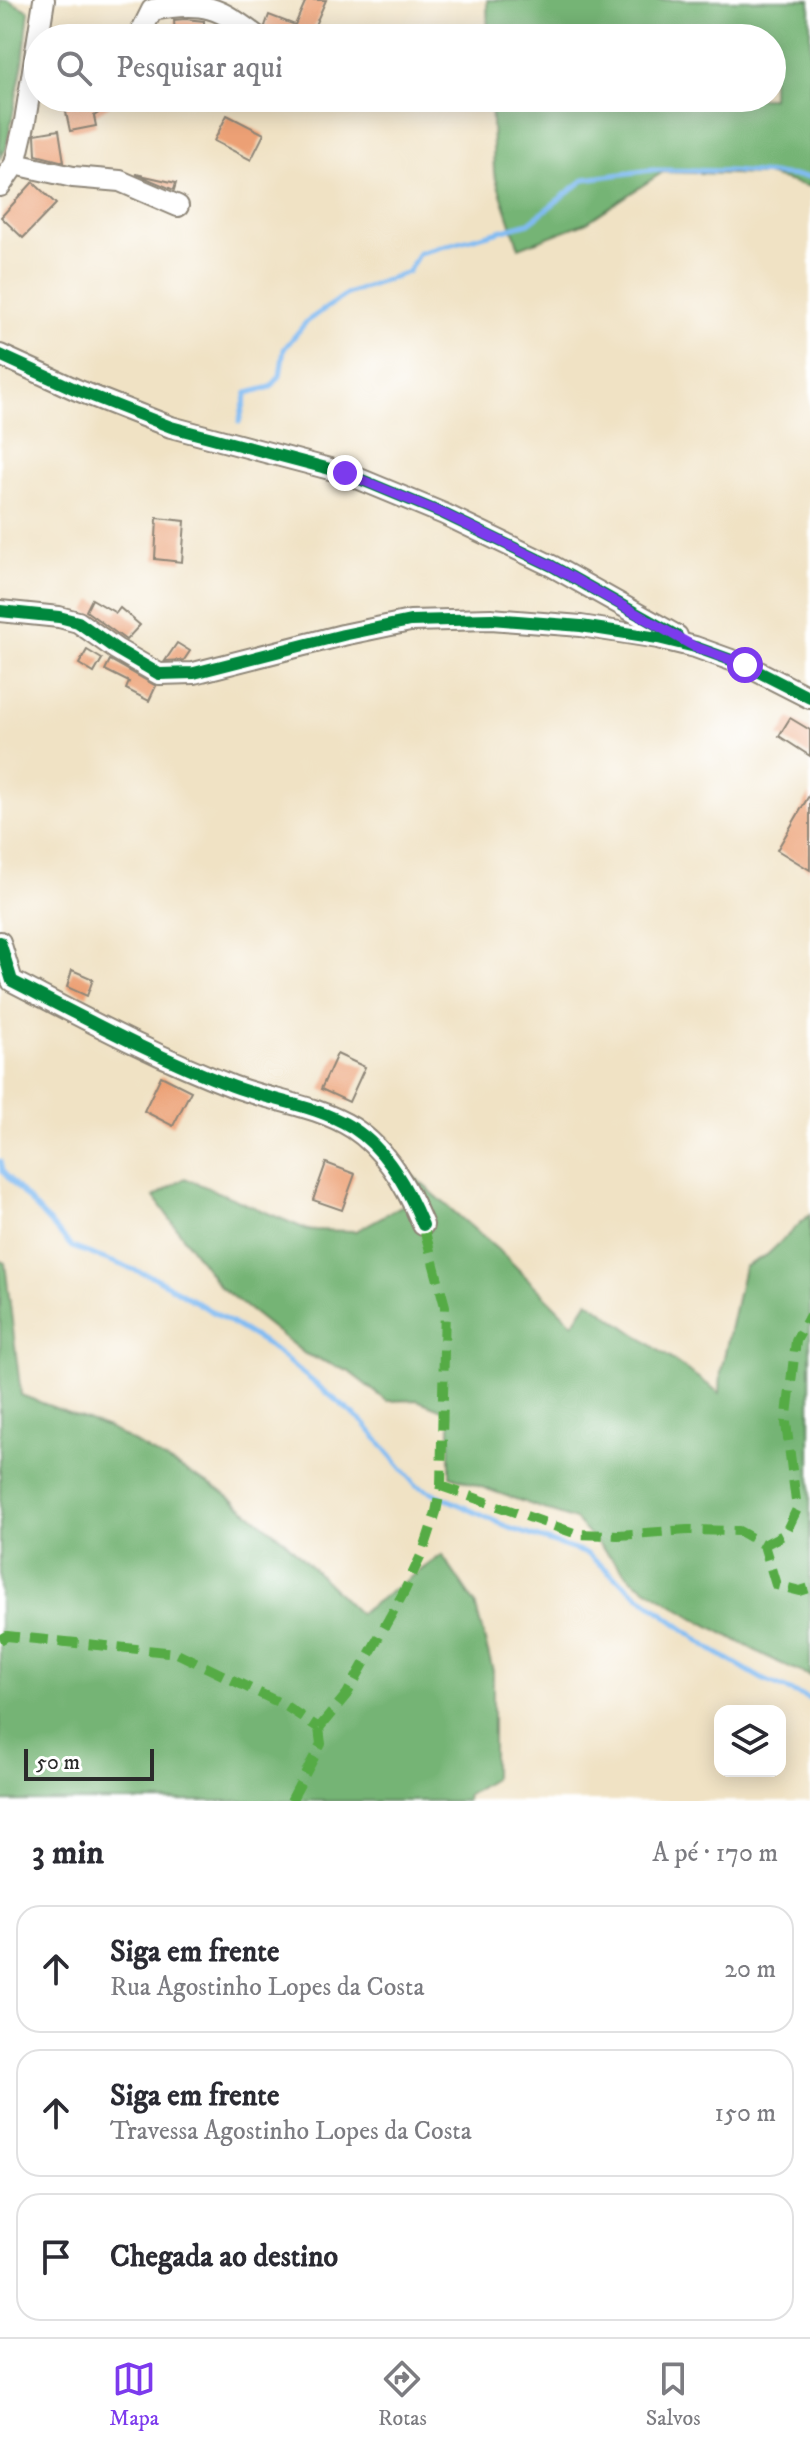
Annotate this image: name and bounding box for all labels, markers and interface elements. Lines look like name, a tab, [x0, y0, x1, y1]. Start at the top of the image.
search box	[24, 24, 786, 112]
icon: search	[52, 46, 96, 90]
text: Pesquisar aqui	[116, 50, 283, 87]
route end	[327, 455, 363, 491]
route start	[727, 647, 763, 683]
map controls	[714, 1705, 786, 1777]
button: layers	[714, 1705, 786, 1777]
scale bar	[24, 1745, 154, 1781]
text: 50 m	[36, 1749, 80, 1776]
text: 3 min	[32, 1832, 104, 1874]
text: A pé · 170 m	[652, 1837, 778, 1870]
text: Siga em frente	[110, 1934, 279, 1971]
icon: ahead	[34, 1947, 78, 1991]
text: 20 m	[724, 1953, 776, 1986]
text: Rua Agostinho Lopes da Costa	[110, 1971, 424, 2004]
text: Siga em frente	[110, 2078, 279, 2115]
icon: ahead	[34, 2091, 78, 2135]
text: 150 m	[715, 2097, 776, 2130]
text: Travessa Agostinho Lopes da Costa	[110, 2115, 472, 2148]
icon: arrive	[34, 2235, 78, 2279]
text: Chegada ao destino	[110, 2239, 338, 2276]
tab: Mapa	[109, 2357, 159, 2432]
tab: Rotas	[378, 2357, 427, 2432]
tab: Salvos	[646, 2357, 701, 2432]

